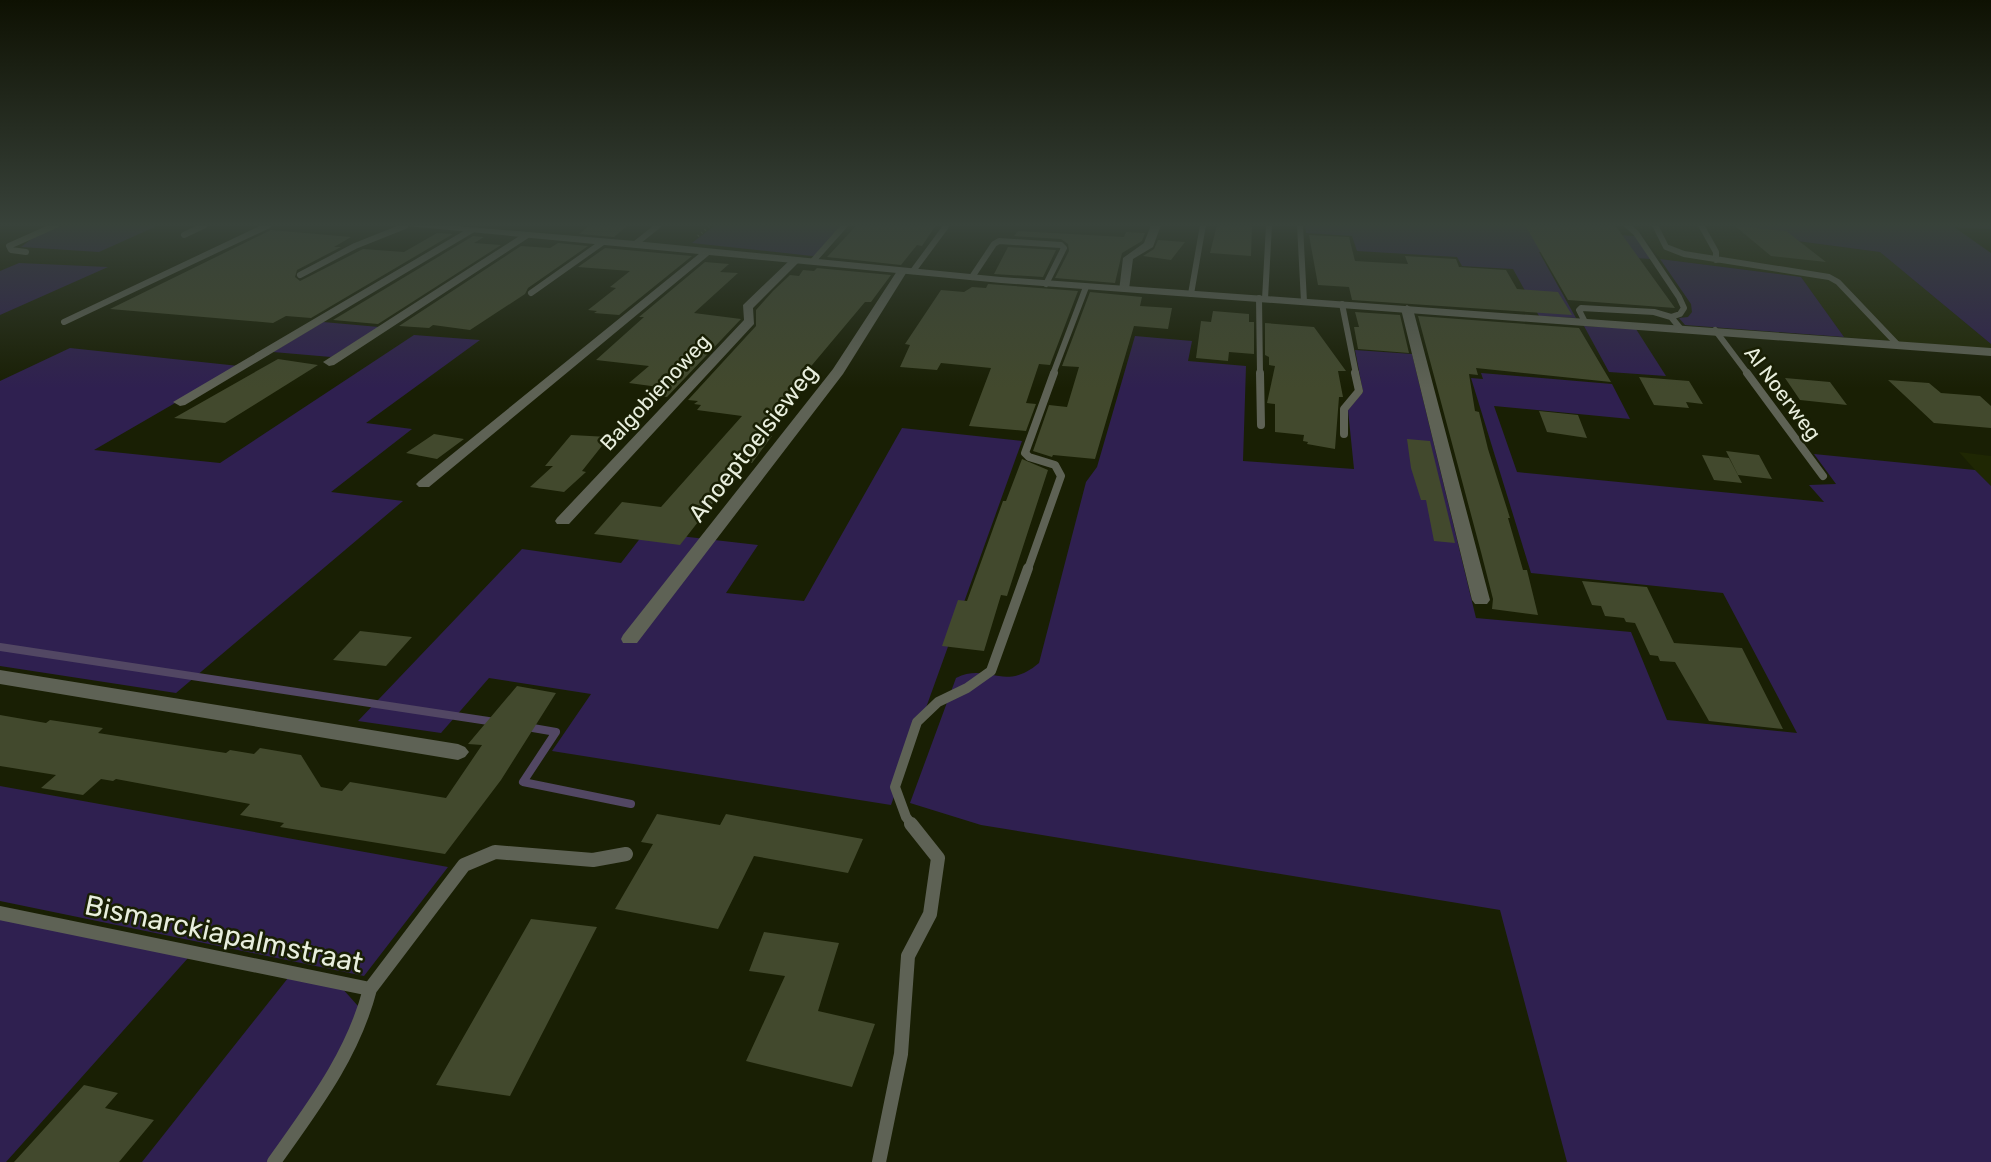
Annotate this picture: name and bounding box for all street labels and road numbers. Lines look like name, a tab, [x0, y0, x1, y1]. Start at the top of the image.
street label: Balgobienoweg	[595, 329, 715, 455]
street label: Al Noerweg	[1739, 341, 1827, 445]
street label: Anoeptoelsieweg	[683, 359, 823, 527]
street label: Bismarckiapalmstraat	[82, 888, 366, 980]

